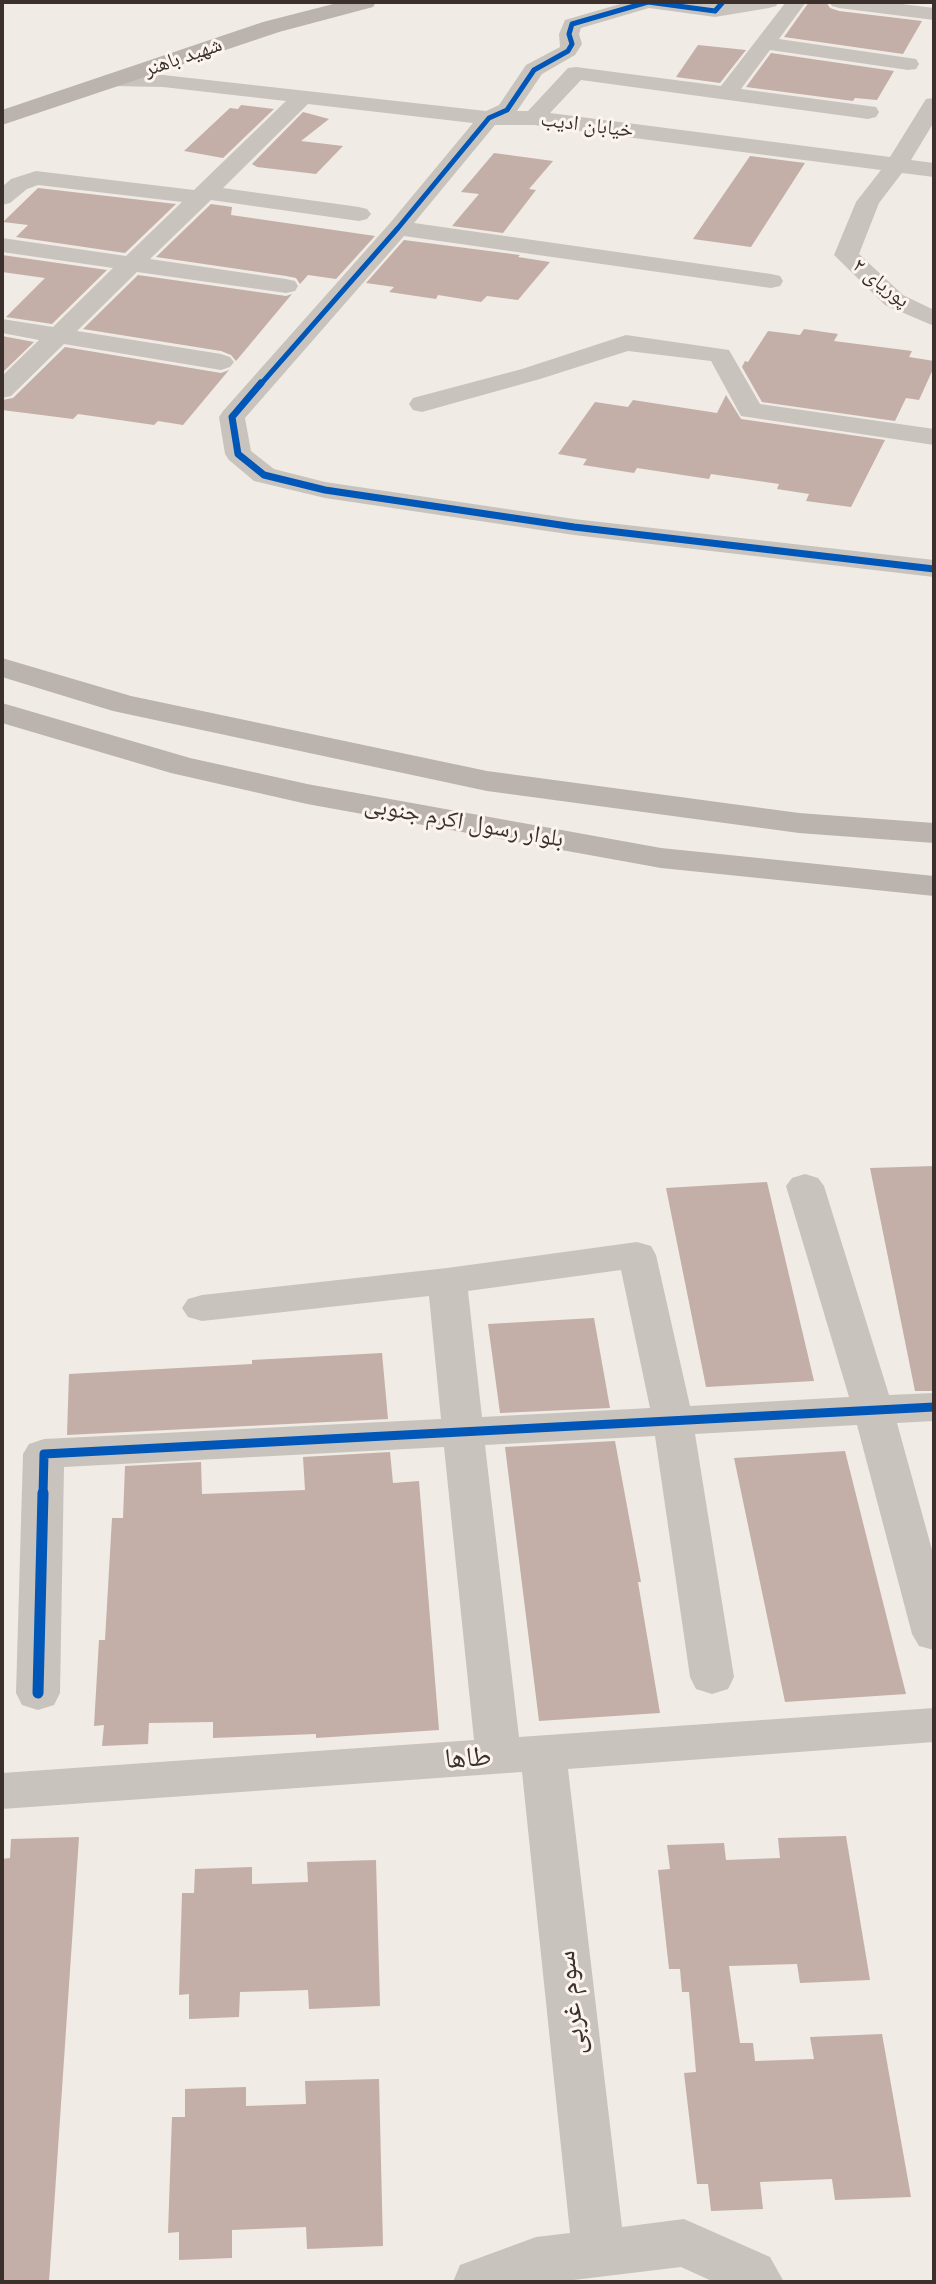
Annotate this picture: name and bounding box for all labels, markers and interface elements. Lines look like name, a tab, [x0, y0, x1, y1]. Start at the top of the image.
street label: شهید باهنر	[141, 32, 225, 82]
street label: خیابان ادیب	[539, 107, 635, 143]
street label: پوریای ۲	[847, 253, 915, 313]
street label: بلوار رسول اکرم جنوبی	[362, 790, 566, 854]
street label: طاها	[443, 1740, 493, 1776]
street label: سوم غربی	[549, 1949, 593, 2057]

